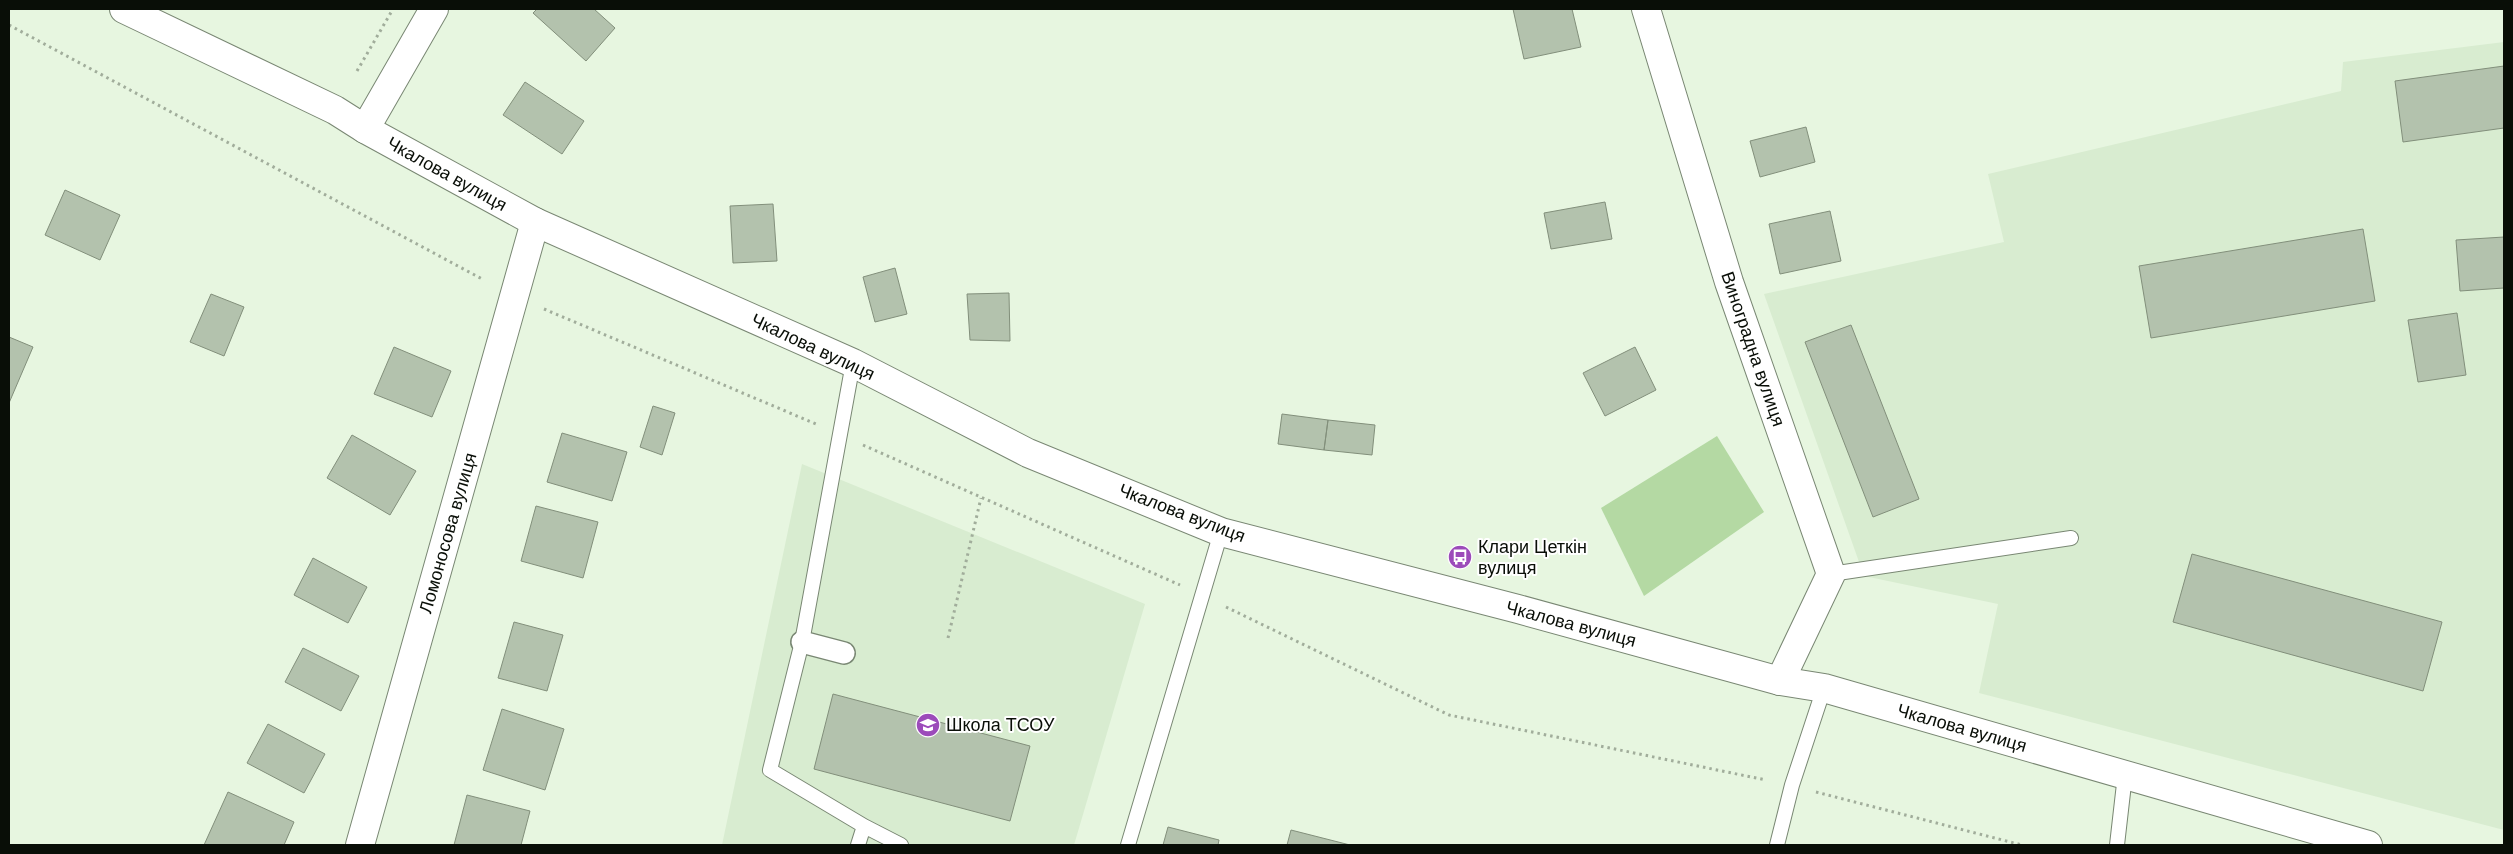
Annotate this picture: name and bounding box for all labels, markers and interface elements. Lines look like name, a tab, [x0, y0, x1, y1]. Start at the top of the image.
street label: Чкалова вулиця	[384, 133, 510, 215]
street label: Виноградна вулиця	[1717, 269, 1789, 429]
street label: Чкалова вулиця	[748, 310, 878, 384]
street label: Ломоносова вулиця	[415, 450, 481, 616]
street label: Чкалова вулиця	[1116, 480, 1248, 546]
place label: Клари Цеткін вулиця	[1478, 537, 1587, 578]
bus stop icon: Клари Цеткін вулиця	[1447, 544, 1473, 570]
street label: Чкалова вулиця	[1504, 597, 1638, 651]
street label: Чкалова вулиця	[1895, 700, 2029, 756]
school or university icon: Школа ТСОУ	[915, 712, 941, 738]
place label: Школа ТСОУ	[946, 715, 1055, 735]

